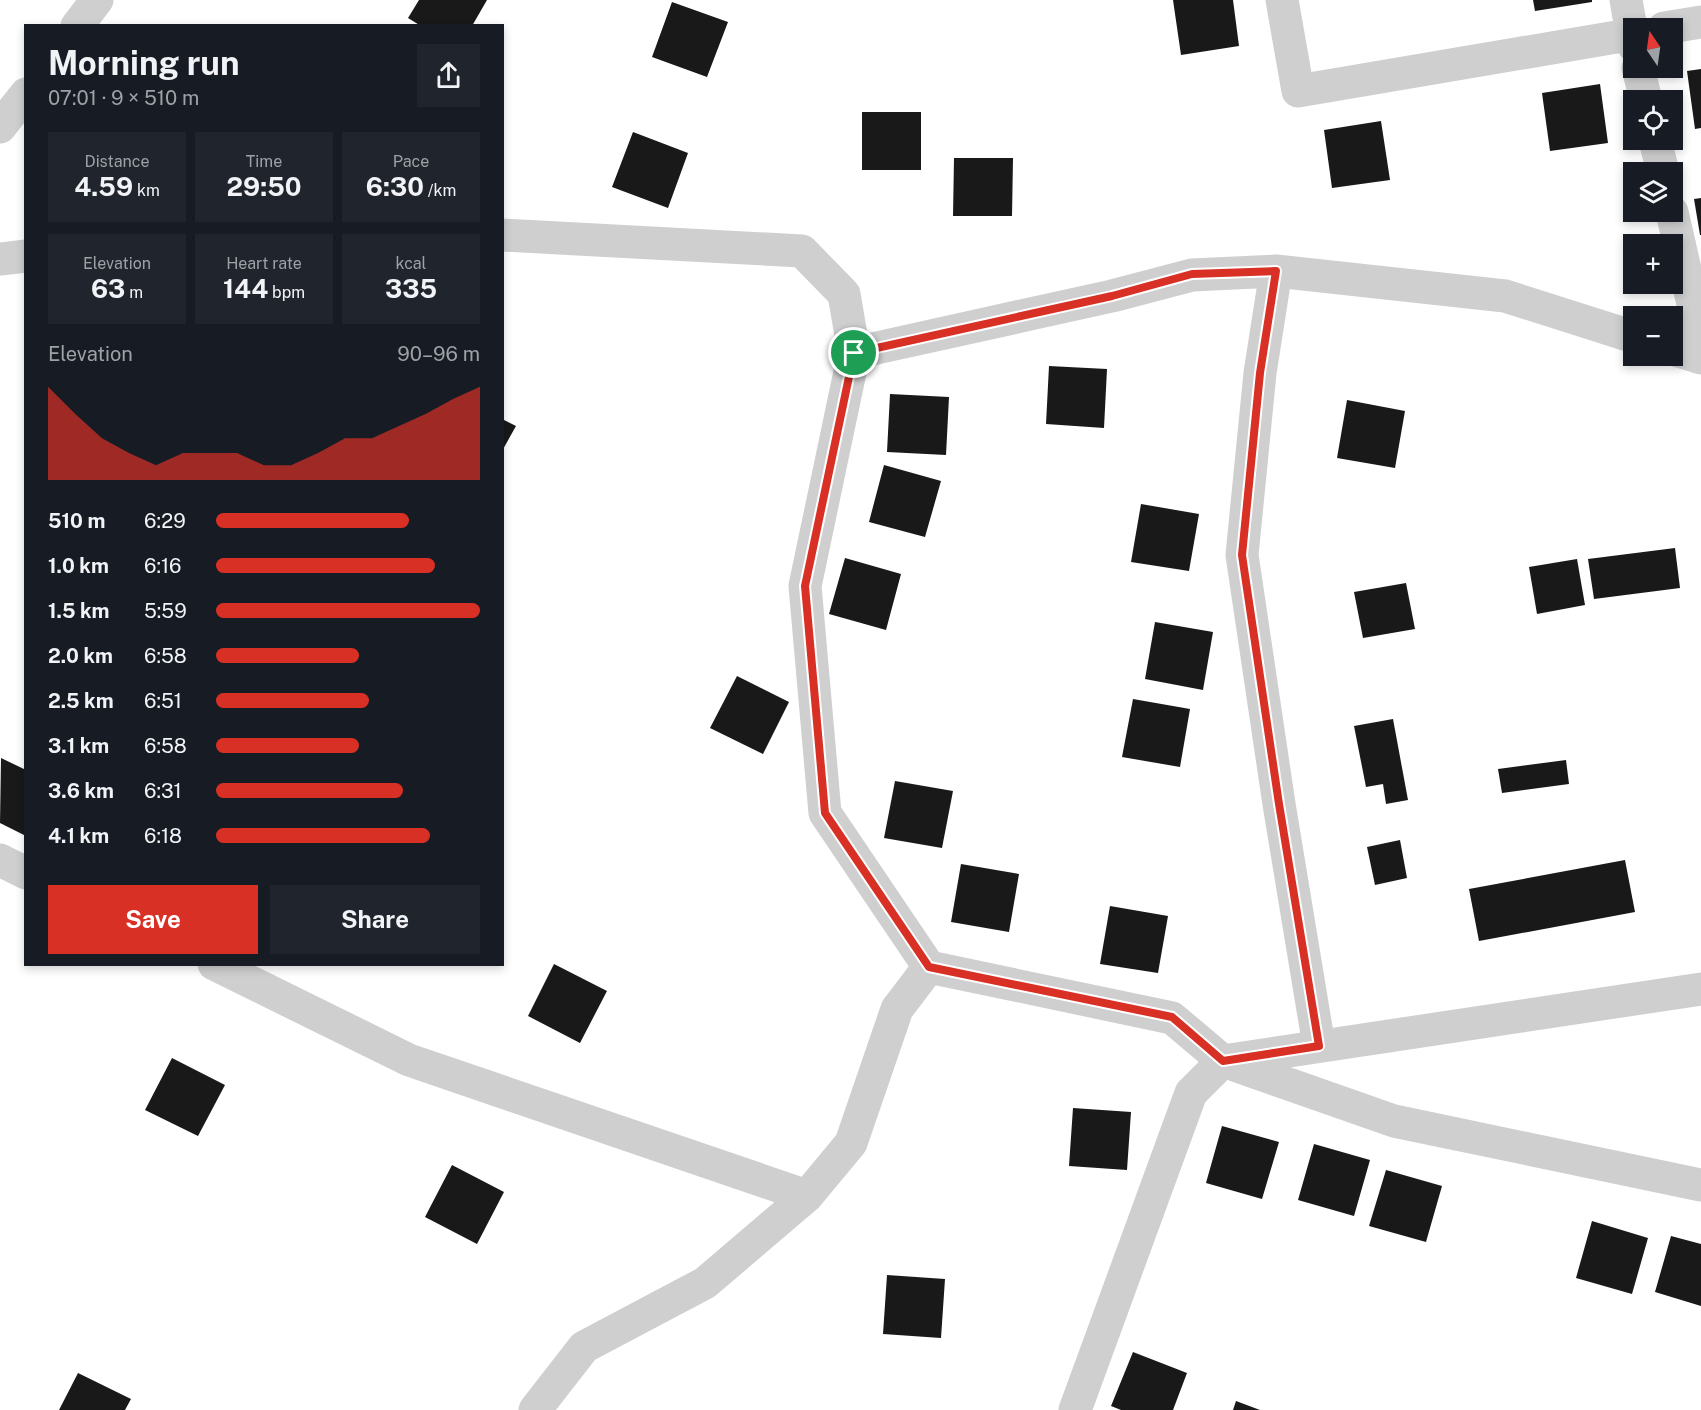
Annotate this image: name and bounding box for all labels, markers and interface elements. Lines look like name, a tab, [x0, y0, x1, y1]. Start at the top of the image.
north arrow	[1623, 18, 1683, 78]
map controls	[1623, 18, 1683, 366]
text: Morning run	[48, 44, 240, 82]
button: share	[417, 44, 480, 107]
text: 07:01 · 9 × 510 m	[48, 86, 199, 110]
button: locate	[1623, 90, 1683, 150]
text: Distance	[85, 152, 149, 171]
text: Time	[246, 152, 282, 171]
text: Pace	[393, 152, 429, 171]
button: layers	[1623, 162, 1683, 222]
text: 4.59	[74, 171, 133, 202]
text: 29:50	[227, 171, 301, 202]
text: 6:30	[366, 171, 424, 202]
text: km	[133, 181, 160, 200]
text: /km	[424, 181, 456, 200]
button: +	[1623, 234, 1683, 294]
text: Elevation	[83, 254, 151, 273]
text: Heart rate	[226, 254, 302, 273]
text: kcal	[396, 254, 426, 273]
text: 63	[91, 273, 125, 304]
text: 144	[223, 273, 268, 304]
text: 335	[385, 273, 437, 304]
text: m	[125, 283, 143, 302]
text: bpm	[268, 283, 305, 302]
button: −	[1623, 306, 1683, 366]
pin	[828, 327, 879, 378]
icon: arrive	[837, 336, 870, 369]
text: Elevation	[48, 342, 133, 366]
text: 90–96 m	[397, 342, 480, 366]
text: 510 m	[48, 509, 105, 533]
text: 6:29	[144, 509, 186, 533]
text: 1.0 km	[48, 554, 109, 578]
text: 6:16	[144, 554, 182, 578]
text: 1.5 km	[48, 599, 109, 623]
text: 5:59	[144, 599, 187, 623]
text: 2.0 km	[48, 644, 113, 668]
text: 6:58	[144, 644, 187, 668]
text: 2.5 km	[48, 689, 114, 713]
text: 6:51	[144, 689, 182, 713]
text: 3.1 km	[48, 734, 109, 758]
text: 6:58	[144, 734, 187, 758]
text: 3.6 km	[48, 779, 114, 803]
text: 6:31	[144, 779, 182, 803]
text: 4.1 km	[48, 824, 109, 848]
text: 6:18	[144, 824, 182, 848]
button: Save	[48, 885, 258, 954]
button: Share	[270, 885, 480, 954]

